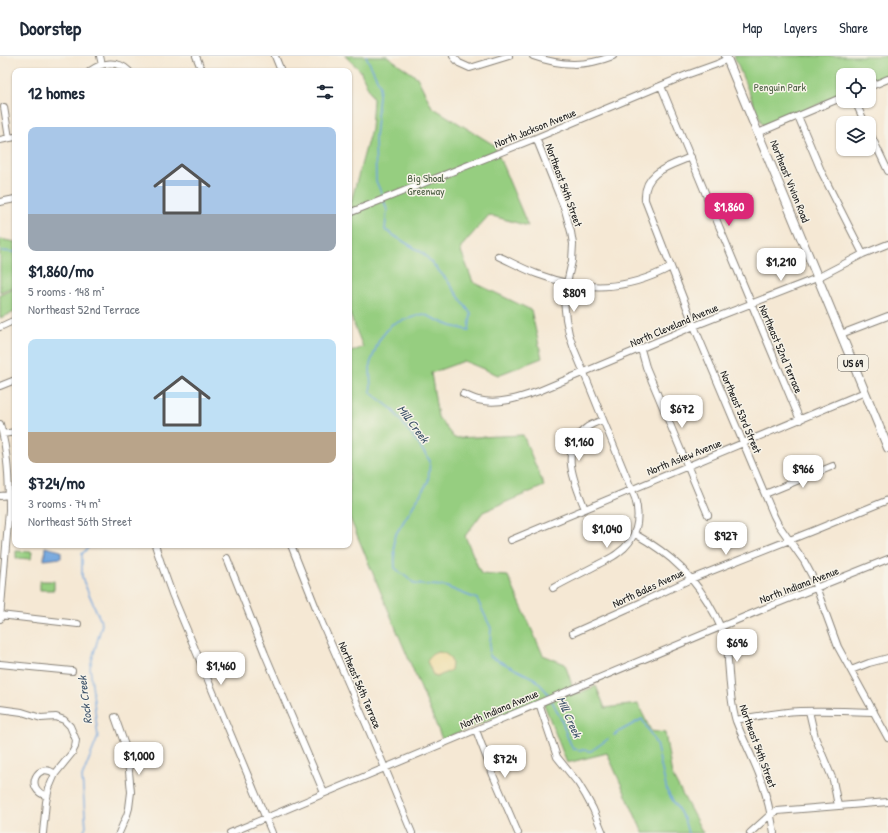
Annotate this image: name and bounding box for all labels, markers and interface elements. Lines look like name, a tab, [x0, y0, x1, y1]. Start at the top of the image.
text: Doorstep	[20, 15, 81, 41]
text: Map	[742, 18, 762, 37]
text: Layers	[784, 18, 817, 37]
text: Share	[839, 18, 868, 37]
map controls	[836, 68, 876, 156]
button: locate	[836, 68, 876, 108]
park label: Penguin Park	[754, 80, 807, 94]
text: 12 homes	[28, 81, 85, 104]
icon: filters	[314, 81, 336, 103]
street label: North Jackson Avenue	[492, 105, 578, 151]
button: layers	[836, 116, 876, 156]
street label: Northeast Vivion Road	[767, 138, 813, 225]
street label: Northeast 54th Street	[542, 142, 586, 229]
icon: home	[146, 153, 218, 225]
park label: Big Shoal Greenway	[407, 171, 445, 198]
pin: $1,860	[696, 193, 762, 227]
text: $1,860	[714, 197, 744, 215]
pin: $1,210	[748, 248, 814, 282]
text: $1,210	[766, 252, 796, 270]
text: $1,860/mo	[28, 259, 94, 282]
pin: $809	[550, 279, 598, 313]
text: 5 rooms · 148 m²	[28, 282, 104, 300]
text: $809	[563, 283, 585, 301]
text: Northeast 52nd Terrace	[28, 300, 140, 318]
street label: North Cleveland Avenue	[628, 300, 721, 350]
street label: Northeast 52nd Terrace	[756, 303, 806, 396]
road number: US 69	[838, 355, 868, 371]
icon: home	[146, 365, 218, 437]
street label: Northeast 53rd Street	[717, 369, 765, 456]
pin: $672	[658, 395, 706, 429]
text: $672	[670, 399, 694, 417]
water label: Mill Creek	[394, 401, 434, 447]
pin: $1,160	[546, 428, 612, 462]
text: $1,160	[564, 432, 594, 450]
street label: North Askew Avenue	[645, 435, 724, 478]
pin: $966	[779, 455, 827, 489]
text: $966	[792, 459, 814, 477]
text: $724/mo	[28, 471, 85, 494]
text: 3 rooms · 74 m²	[28, 494, 101, 512]
text: Northeast 56th Street	[28, 512, 132, 530]
pin: $1,040	[574, 515, 640, 549]
text: $1,040	[592, 519, 622, 537]
pin: $927	[702, 522, 750, 556]
text: $927	[714, 526, 738, 544]
street label: North Indiana Avenue	[757, 563, 841, 607]
street label: North Bales Avenue	[610, 565, 687, 611]
pin: $696	[713, 629, 761, 663]
text: $696	[726, 633, 748, 651]
street label: Northeast 56th Terrace	[335, 639, 385, 731]
pin: $1,460	[188, 652, 254, 686]
text: $1,460	[206, 656, 236, 674]
water label: Rock Creek	[73, 674, 96, 725]
street label: North Indiana Avenue	[458, 686, 541, 732]
water label: Mill Creek	[553, 693, 586, 741]
street label: Northeast 54th Street	[736, 703, 780, 790]
pin: $1,000	[106, 742, 172, 776]
pin: $724	[481, 745, 529, 779]
text: $1,000	[123, 746, 155, 764]
text: $724	[493, 749, 517, 767]

